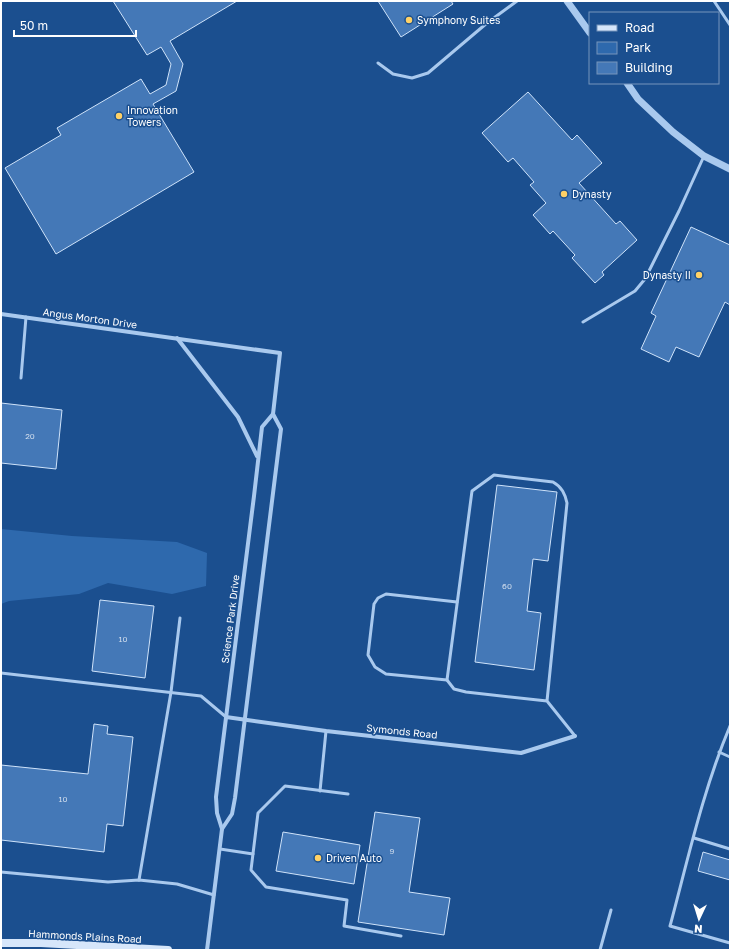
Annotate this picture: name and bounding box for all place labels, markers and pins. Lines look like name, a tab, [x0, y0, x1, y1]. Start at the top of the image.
place label: Symphony Suites	[417, 14, 500, 26]
marker: Symphony Suites	[404, 15, 414, 25]
place label: Innovation Towers	[127, 104, 178, 128]
marker: Innovation Towers	[114, 111, 124, 121]
place label: Dynasty	[572, 188, 612, 200]
marker: Dynasty	[559, 189, 569, 199]
place label: Dynasty II	[643, 269, 691, 281]
marker: Dynasty II	[694, 270, 704, 280]
place label: Driven Auto	[326, 852, 382, 864]
marker: Driven Auto	[313, 853, 323, 863]

